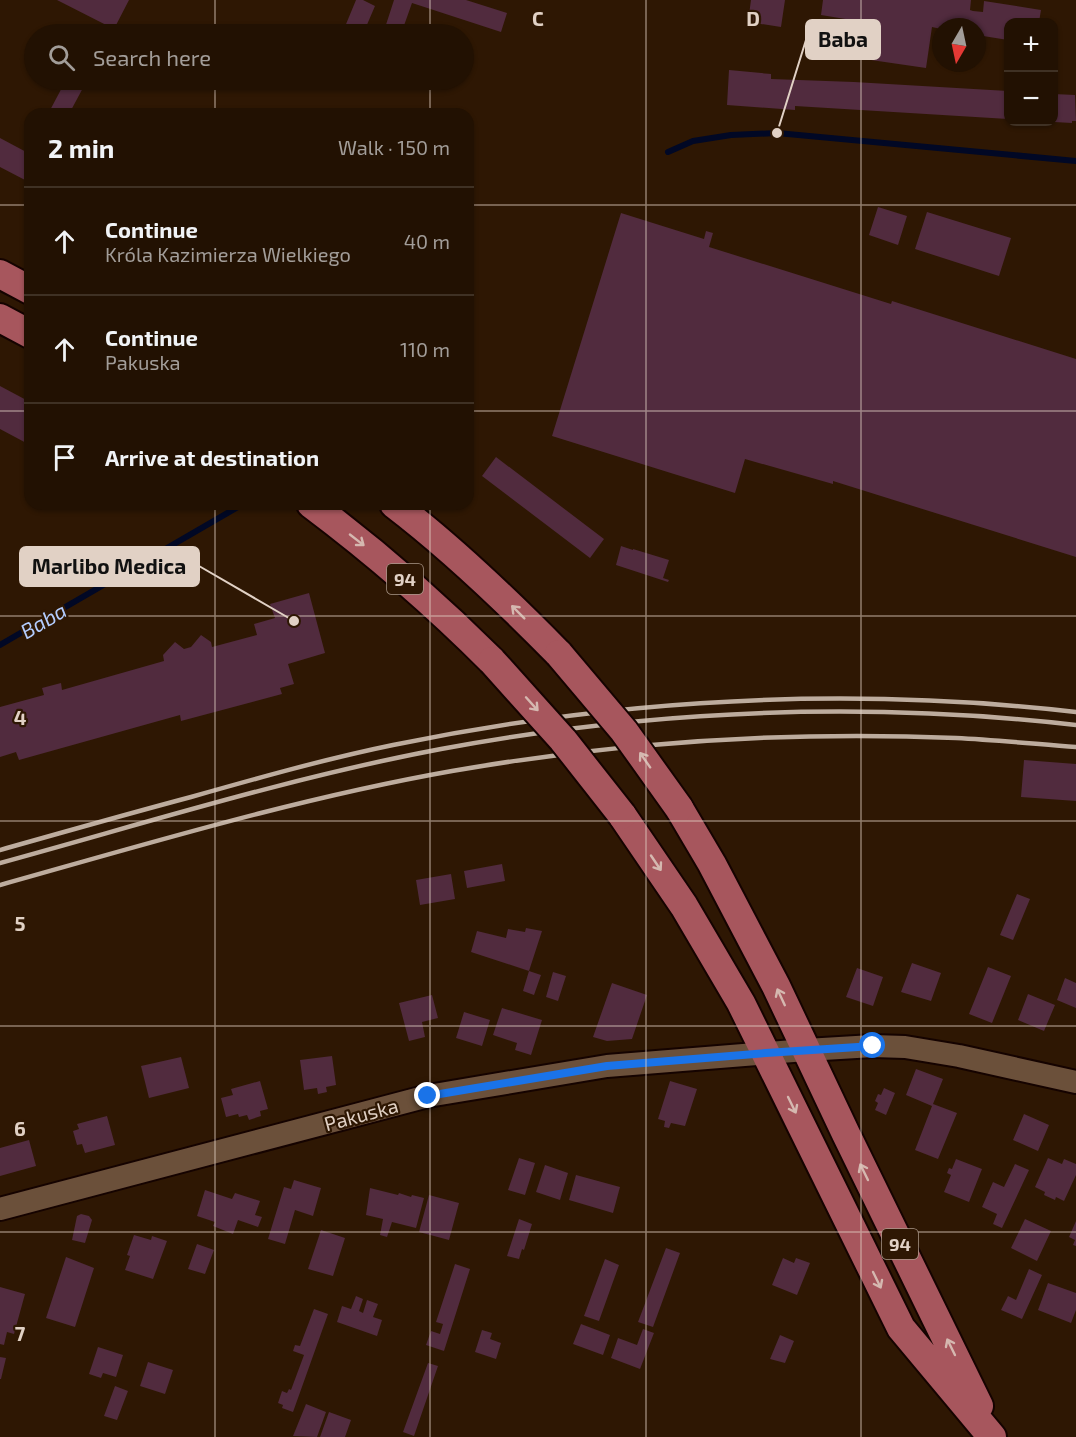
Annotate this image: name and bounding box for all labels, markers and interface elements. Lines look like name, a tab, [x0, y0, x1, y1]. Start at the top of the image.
text: C	[532, 6, 544, 30]
text: D	[746, 6, 760, 30]
north arrow	[932, 18, 986, 72]
map controls	[1004, 18, 1058, 126]
button: +	[1004, 18, 1058, 72]
callout: Baba	[806, 20, 880, 59]
search box	[24, 24, 474, 90]
text: Baba	[818, 26, 868, 51]
icon: search	[45, 41, 78, 74]
text: Search here	[93, 44, 211, 70]
button: −	[1004, 72, 1058, 126]
text: 2 min	[48, 132, 114, 163]
text: Walk · 150 m	[338, 135, 450, 159]
text: Continue	[105, 216, 198, 242]
icon: ahead	[48, 225, 81, 258]
text: 40 m	[404, 229, 450, 253]
text: Króla Kazimierza Wielkiego	[105, 242, 351, 266]
text: Continue	[105, 324, 198, 350]
icon: ahead	[48, 333, 81, 366]
text: 110 m	[400, 337, 450, 361]
text: Pakuska	[105, 350, 181, 374]
icon: arrive	[48, 441, 81, 474]
text: Arrive at destination	[105, 444, 319, 470]
one-way arrow	[349, 533, 365, 546]
callout: Marlibo Medica	[20, 547, 199, 586]
text: Marlibo Medica	[32, 553, 186, 578]
road number: 94	[387, 564, 423, 594]
water label: Baba	[15, 597, 71, 643]
one-way arrow	[511, 605, 526, 619]
one-way arrow	[525, 696, 539, 711]
text: 4	[14, 705, 27, 729]
one-way arrow	[639, 752, 651, 768]
one-way arrow	[650, 854, 662, 871]
text: 5	[14, 911, 26, 935]
one-way arrow	[774, 988, 785, 1006]
route start	[859, 1032, 885, 1058]
route end	[414, 1082, 440, 1108]
street label: Pakuska	[321, 1093, 401, 1135]
one-way arrow	[786, 1096, 798, 1114]
text: 6	[14, 1116, 26, 1140]
one-way arrow	[858, 1163, 870, 1181]
road number: 94	[882, 1229, 918, 1259]
one-way arrow	[872, 1271, 883, 1289]
text: 7	[15, 1321, 26, 1345]
one-way arrow	[944, 1338, 956, 1356]

